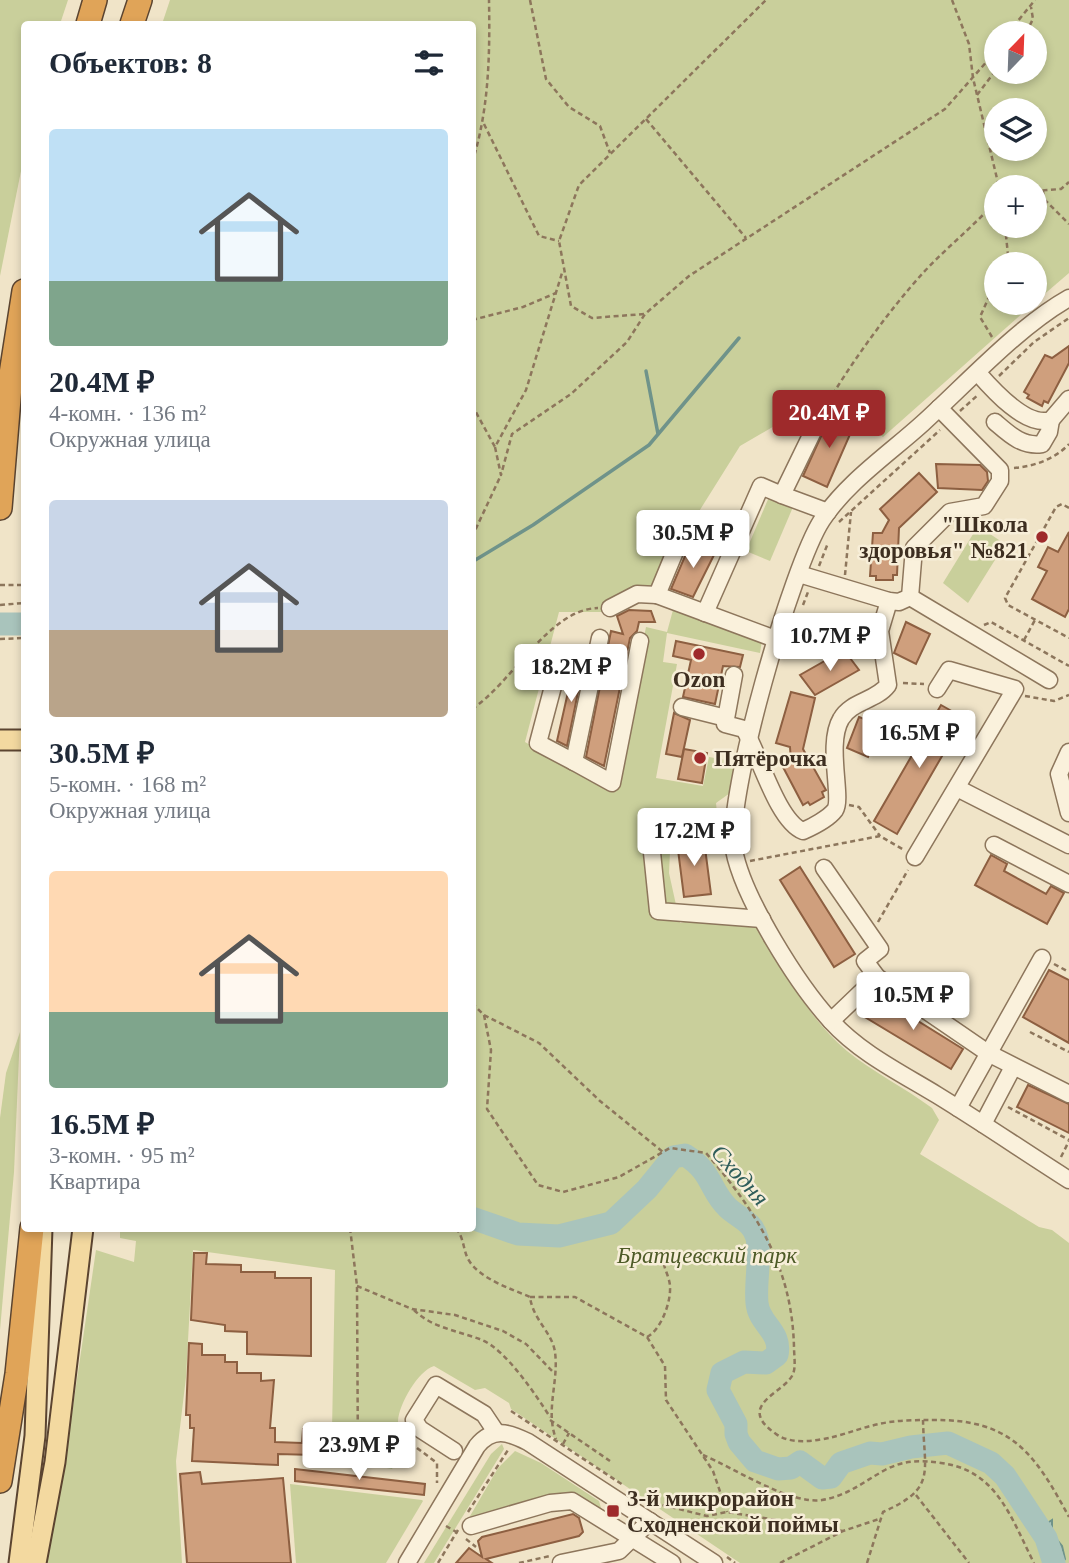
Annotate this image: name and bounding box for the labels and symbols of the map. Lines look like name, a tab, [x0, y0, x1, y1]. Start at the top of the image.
north arrow	[984, 21, 1046, 84]
pin: 20.4M ₽	[764, 391, 894, 450]
pin: 30.5M ₽	[628, 510, 758, 570]
place label: "Школа здоровья" №821	[859, 512, 1028, 563]
marker: "Школа здоровья" №821	[1034, 529, 1050, 545]
pin: 10.7M ₽	[765, 614, 895, 673]
pin: 18.2M ₽	[506, 644, 636, 704]
marker: Ozon	[691, 646, 707, 662]
place label: Ozon	[673, 667, 725, 692]
pin: 16.5M ₽	[854, 710, 984, 770]
place label: Пятёрочка	[714, 746, 827, 771]
marker: Пятёрочка	[692, 750, 708, 766]
pin: 17.2M ₽	[629, 808, 759, 868]
pin: 10.5M ₽	[848, 972, 978, 1032]
water label: Сходня	[706, 1139, 774, 1211]
park label: Братцевский парк	[616, 1243, 797, 1268]
pin: 23.9M ₽	[294, 1422, 424, 1482]
place label: 3-й микрорайон Сходненской поймы	[627, 1486, 839, 1537]
marker: 3-й микрорайон Сходненской поймы	[605, 1503, 621, 1519]

